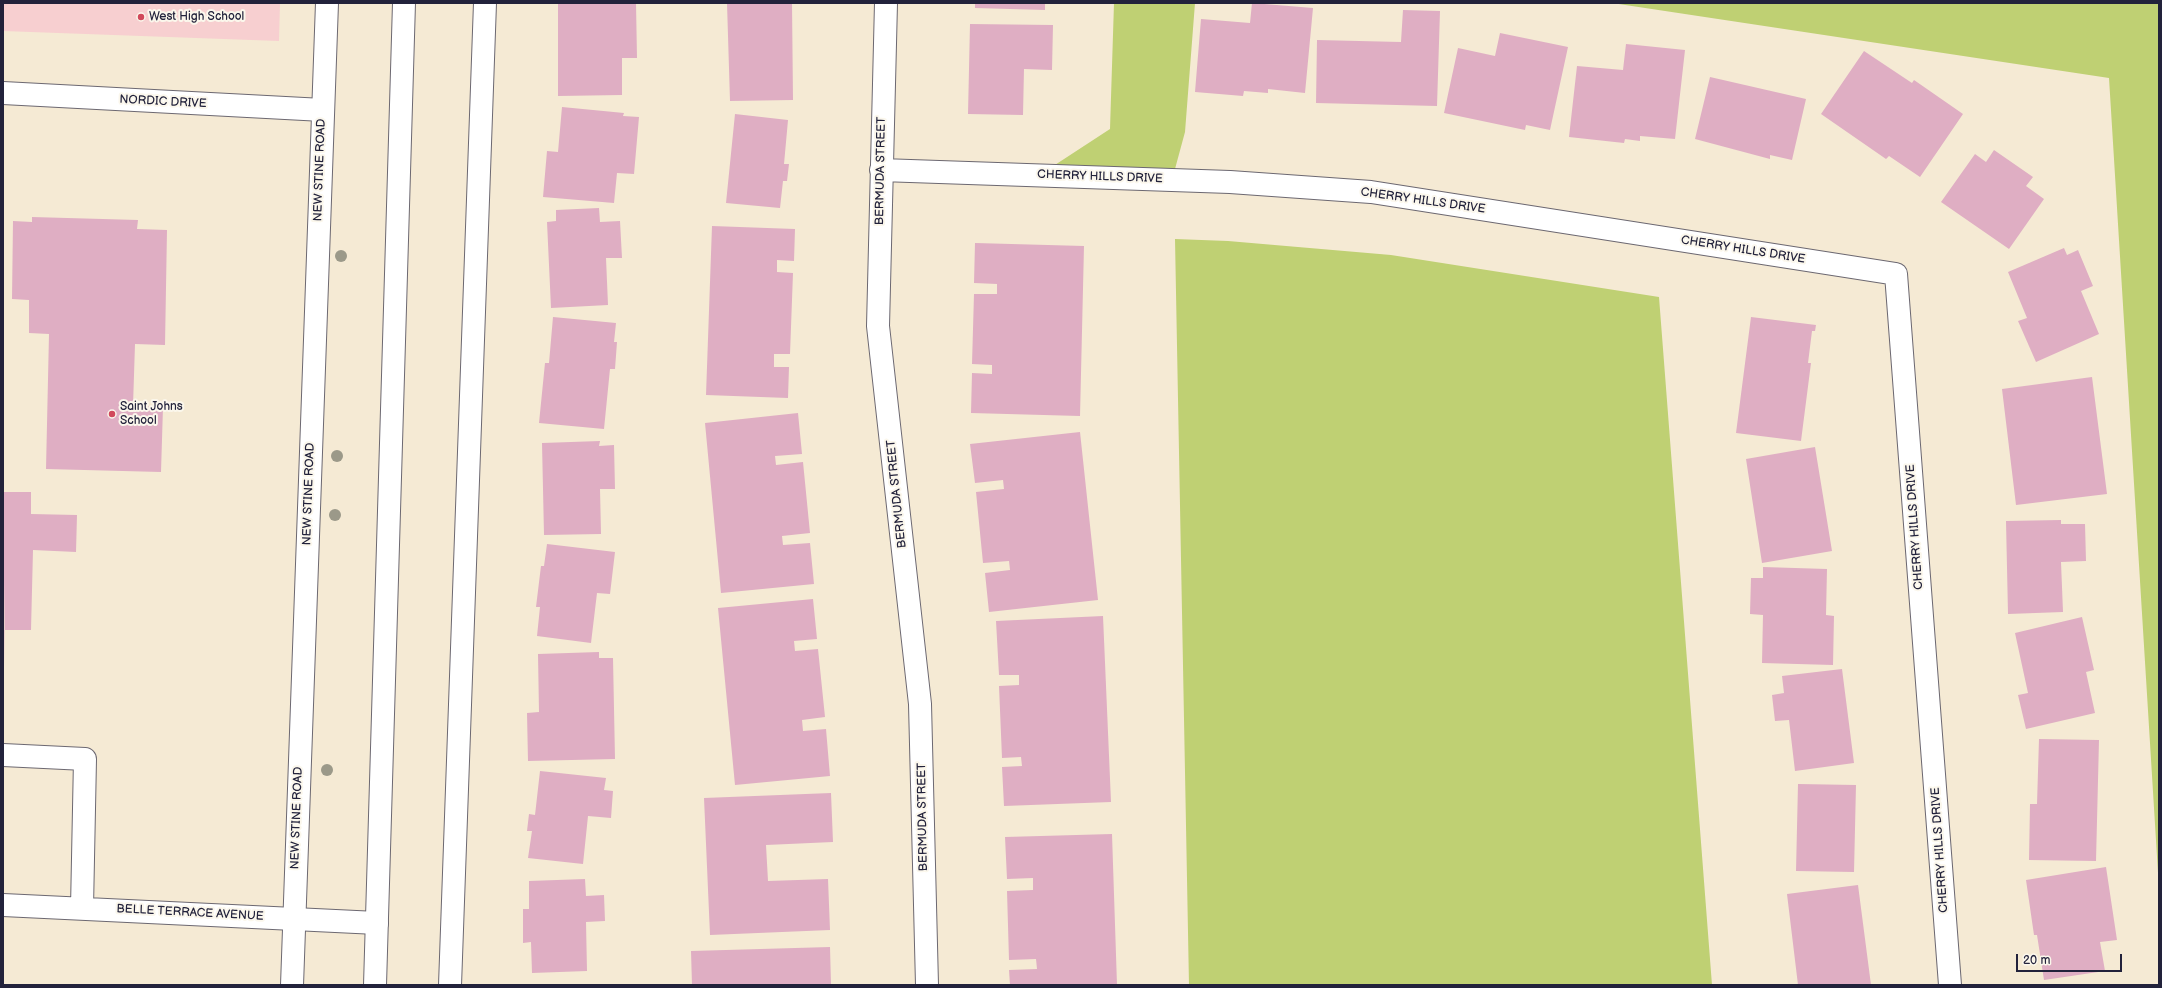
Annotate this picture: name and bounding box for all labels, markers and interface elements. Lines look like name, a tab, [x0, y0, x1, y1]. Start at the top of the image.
place label: West High School	[149, 10, 244, 24]
marker: West High School	[136, 12, 146, 22]
street label: NORDIC DRIVE	[119, 93, 207, 111]
street label: BERMUDA STREET	[873, 117, 889, 225]
street label: NEW STINE ROAD	[311, 118, 329, 222]
street label: CHERRY HILLS DRIVE	[1037, 168, 1163, 186]
street label: CHERRY HILLS DRIVE	[1360, 185, 1486, 217]
street label: CHERRY HILLS DRIVE	[1680, 233, 1806, 267]
place label: Saint Johns School	[120, 400, 183, 428]
marker: Saint Johns School	[107, 409, 117, 419]
street label: BERMUDA STREET	[884, 439, 910, 549]
street label: NEW STINE ROAD	[300, 442, 318, 546]
street label: CHERRY HILLS DRIVE	[1903, 464, 1927, 590]
street label: BERMUDA STREET	[915, 763, 931, 871]
street label: NEW STINE ROAD	[288, 766, 306, 870]
street label: CHERRY HILLS DRIVE	[1928, 787, 1952, 913]
street label: BELLE TERRACE AVENUE	[116, 902, 264, 924]
scale bar	[2018, 946, 2124, 972]
text: 20 m	[2023, 953, 2050, 968]

